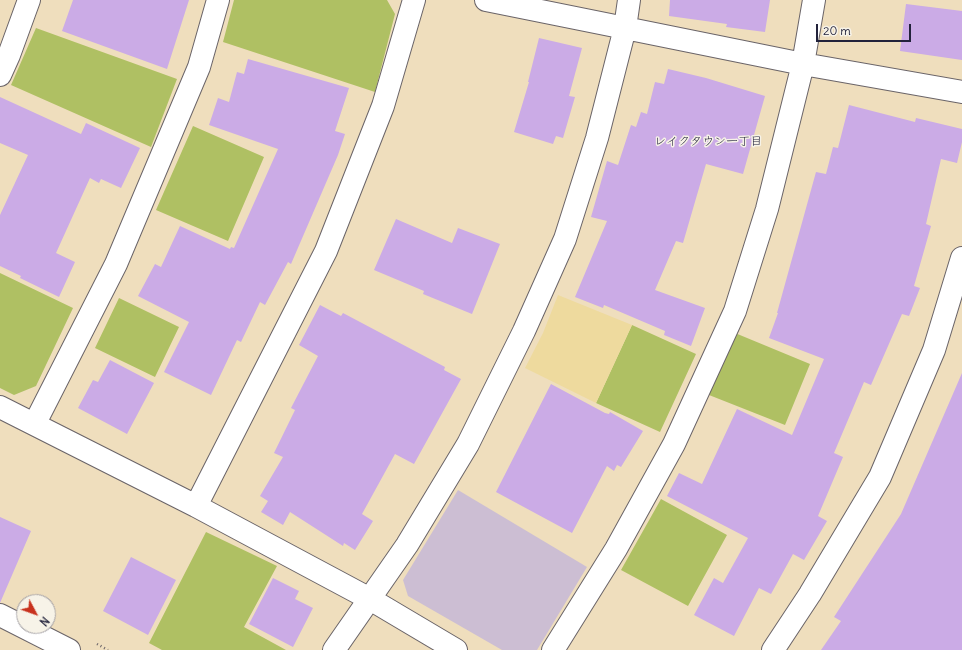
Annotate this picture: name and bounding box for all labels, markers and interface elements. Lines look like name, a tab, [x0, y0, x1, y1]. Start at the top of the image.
scale bar	[818, 16, 913, 42]
text: 20 m	[823, 23, 851, 38]
district label: レイクタウン一丁目	[654, 135, 762, 149]
north arrow	[16, 594, 56, 634]
text: N	[37, 614, 52, 629]

